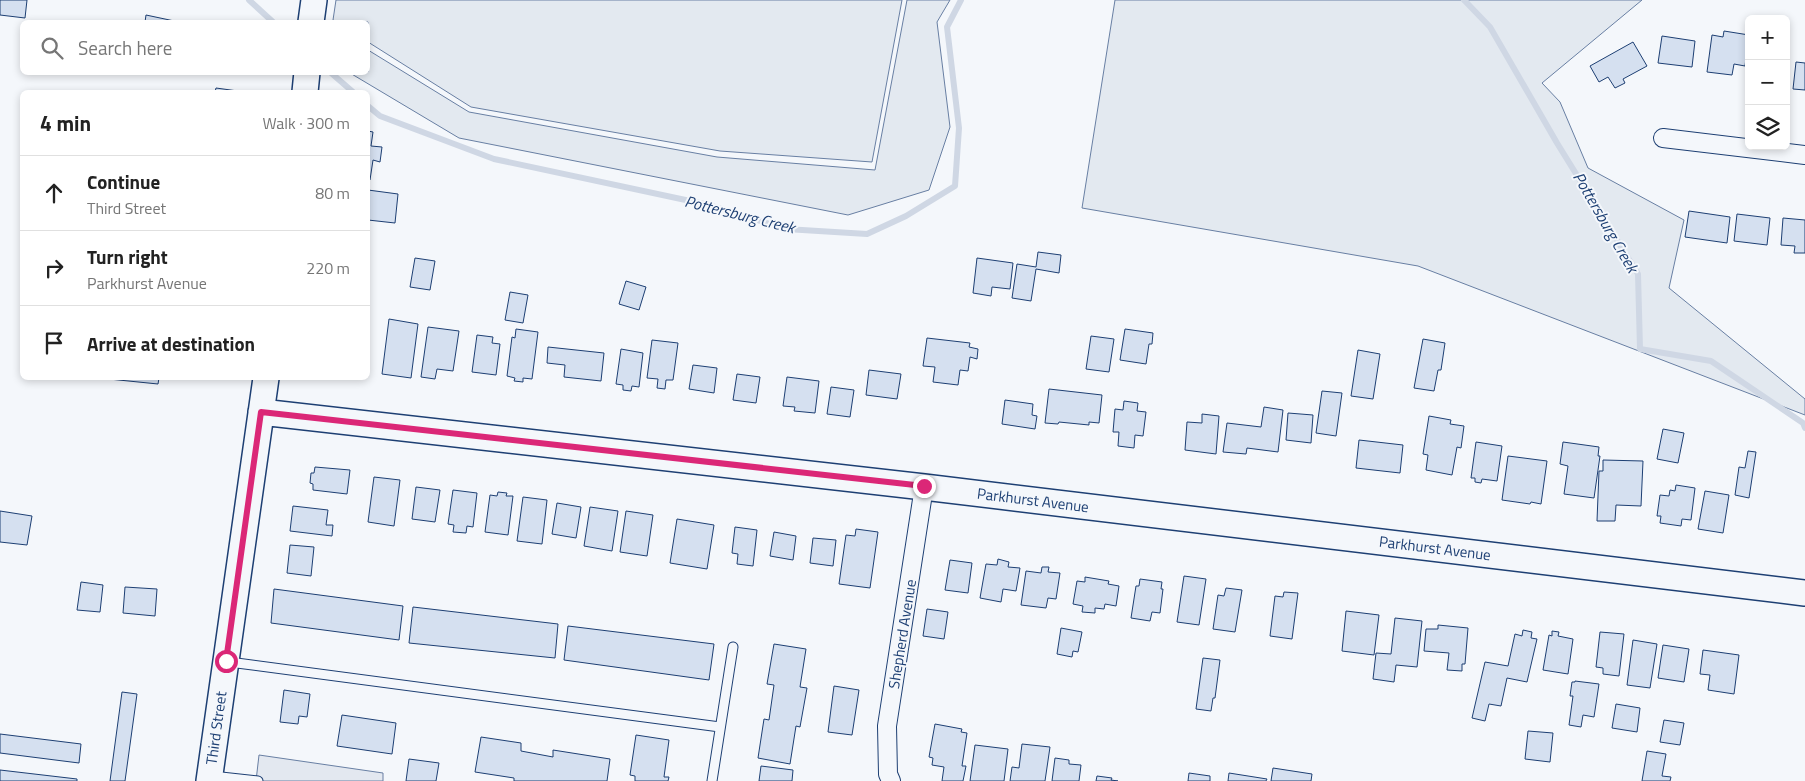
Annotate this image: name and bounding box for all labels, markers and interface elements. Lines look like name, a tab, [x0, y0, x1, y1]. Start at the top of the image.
map controls	[1745, 15, 1790, 150]
button: +	[1745, 15, 1790, 60]
search box	[20, 20, 370, 75]
text: Search here	[78, 33, 172, 62]
icon: search	[38, 34, 66, 62]
button: −	[1745, 60, 1790, 105]
button: layers	[1745, 105, 1790, 150]
text: 4 min	[40, 107, 91, 139]
text: Walk · 300 m	[262, 111, 350, 135]
text: Continue	[87, 167, 160, 196]
water label: Pottersburg Creek	[1567, 167, 1646, 278]
icon: ahead	[40, 179, 68, 207]
text: 80 m	[315, 181, 350, 205]
water label: Pottersburg Creek	[682, 189, 799, 240]
text: Third Street	[87, 196, 166, 220]
text: Turn right	[87, 242, 168, 271]
icon: right	[40, 254, 68, 282]
text: 220 m	[306, 256, 350, 280]
text: Parkhurst Avenue	[87, 271, 207, 295]
icon: arrive	[40, 329, 68, 357]
text: Arrive at destination	[87, 329, 255, 358]
route end	[913, 475, 936, 498]
street label: Parkhurst Avenue	[976, 482, 1090, 518]
street label: Parkhurst Avenue	[1378, 530, 1492, 566]
street label: Shepherd Avenue	[882, 578, 922, 690]
route start	[215, 650, 238, 673]
street label: Third Street	[199, 689, 233, 766]

